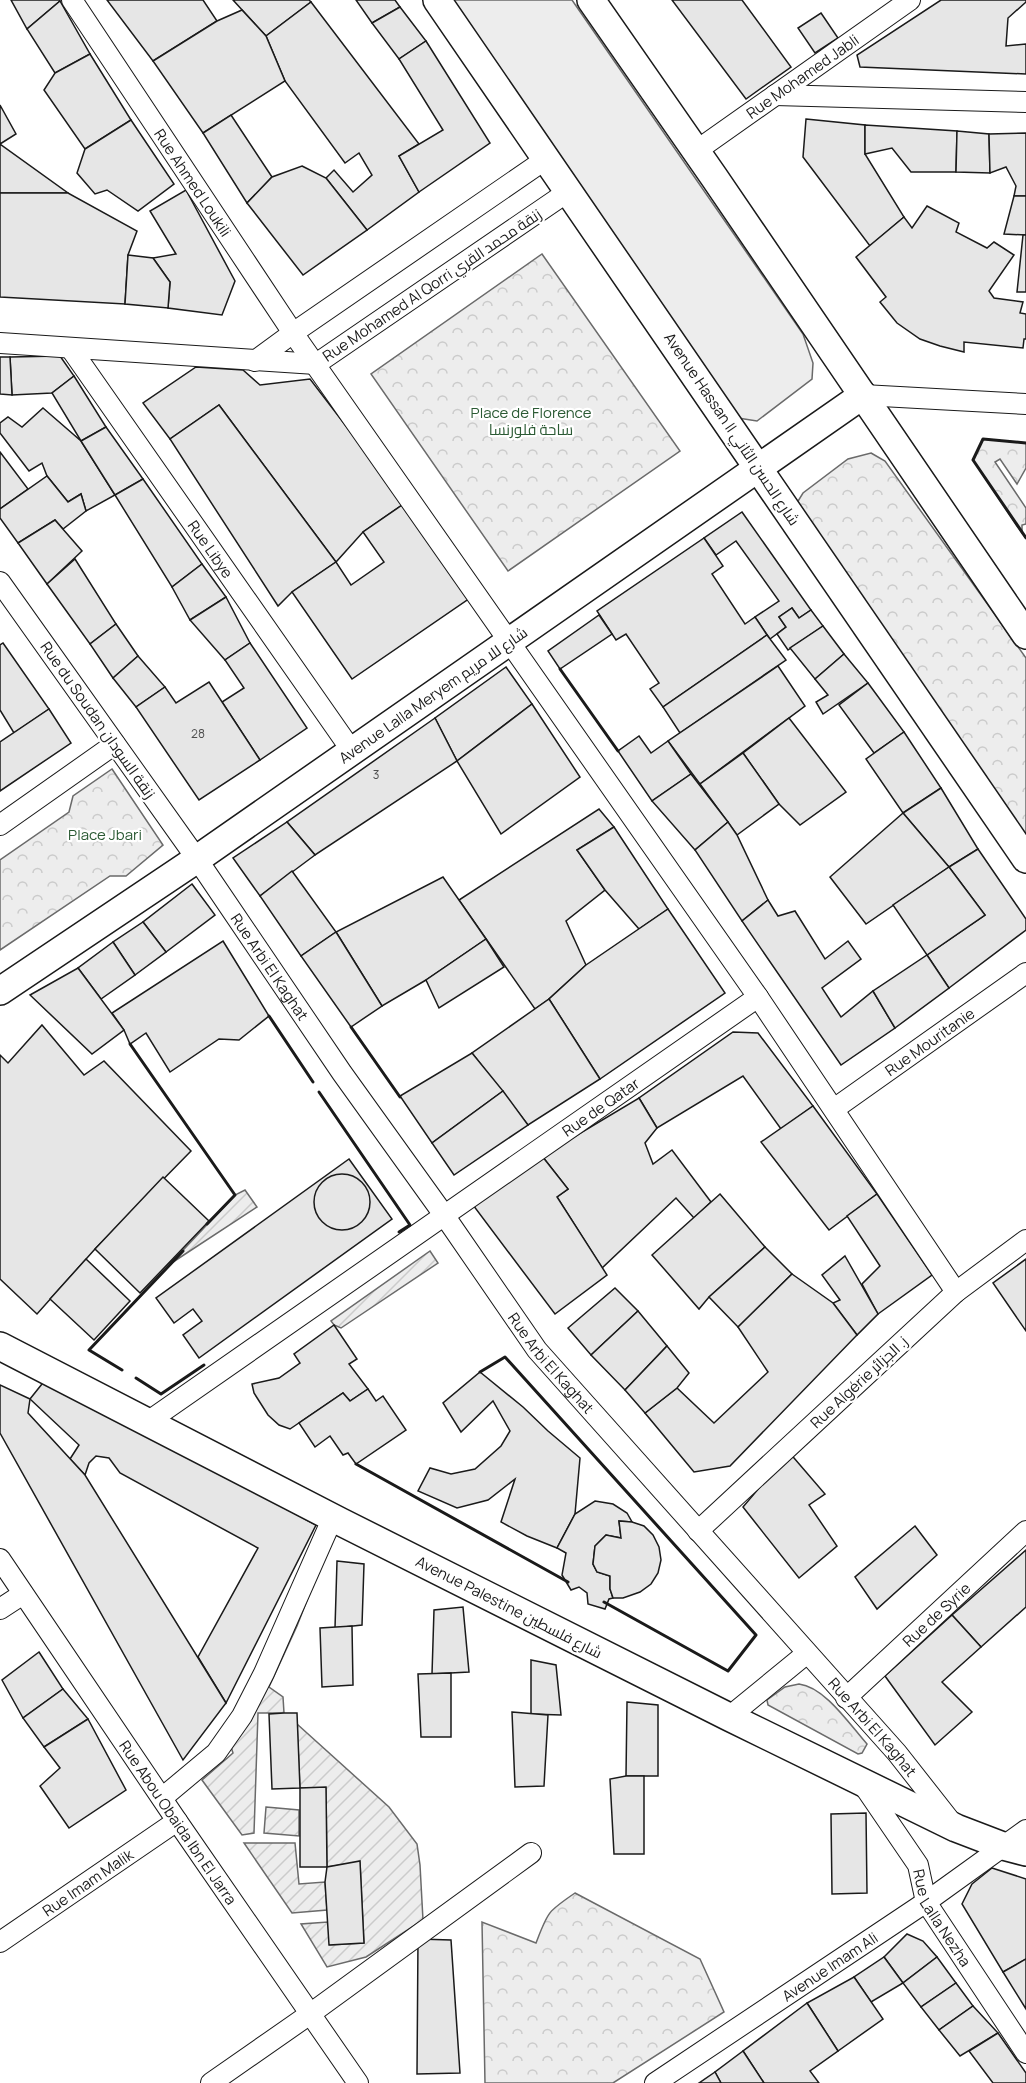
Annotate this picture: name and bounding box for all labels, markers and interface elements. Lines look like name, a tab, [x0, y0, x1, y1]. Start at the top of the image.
street label: Rue Mohamed Jabli	[742, 29, 863, 123]
street label: Rue Ahmed Loukili	[150, 124, 237, 241]
street label: Rue Mohamed Al Qorri زنقة محمد القري	[318, 204, 547, 368]
street label: Avenue Hassan II شارع الحسن الثاني	[658, 328, 805, 531]
park label: Place de Florence ساحة فلورنسا	[471, 402, 592, 440]
street label: Rue Libye	[183, 516, 239, 582]
street label: Avenue Lalla Meryem شارع للا مريم	[335, 622, 532, 769]
street label: Rue du Soudan زنقة السودان	[36, 637, 160, 803]
house number: 28	[191, 725, 205, 742]
house number: 3	[373, 766, 379, 783]
park label: Place Jbari	[68, 824, 142, 845]
street label: Rue Arbi El Kaghat	[226, 909, 314, 1024]
street label: Rue Mouritanie	[881, 1002, 979, 1080]
street label: Rue de Qatar	[558, 1072, 644, 1141]
street label: Rue Arbi El Kaghat	[504, 1308, 599, 1418]
street label: Rue Algérie ز. الجزائر	[806, 1331, 912, 1433]
street label: Avenue Palestine شارع فلسطين	[412, 1551, 606, 1664]
street label: Rue de Syrie	[898, 1577, 975, 1651]
street label: Rue Arbi El Kaghat	[824, 1673, 922, 1781]
street label: Rue Abou Obaida Ibn El Jarra	[115, 1736, 242, 1909]
street label: Rue Imam Malik	[38, 1843, 138, 1921]
street label: Rue Lalla Nezha	[909, 1867, 976, 1971]
street label: Avenue Imam Ali	[778, 1927, 882, 2006]

